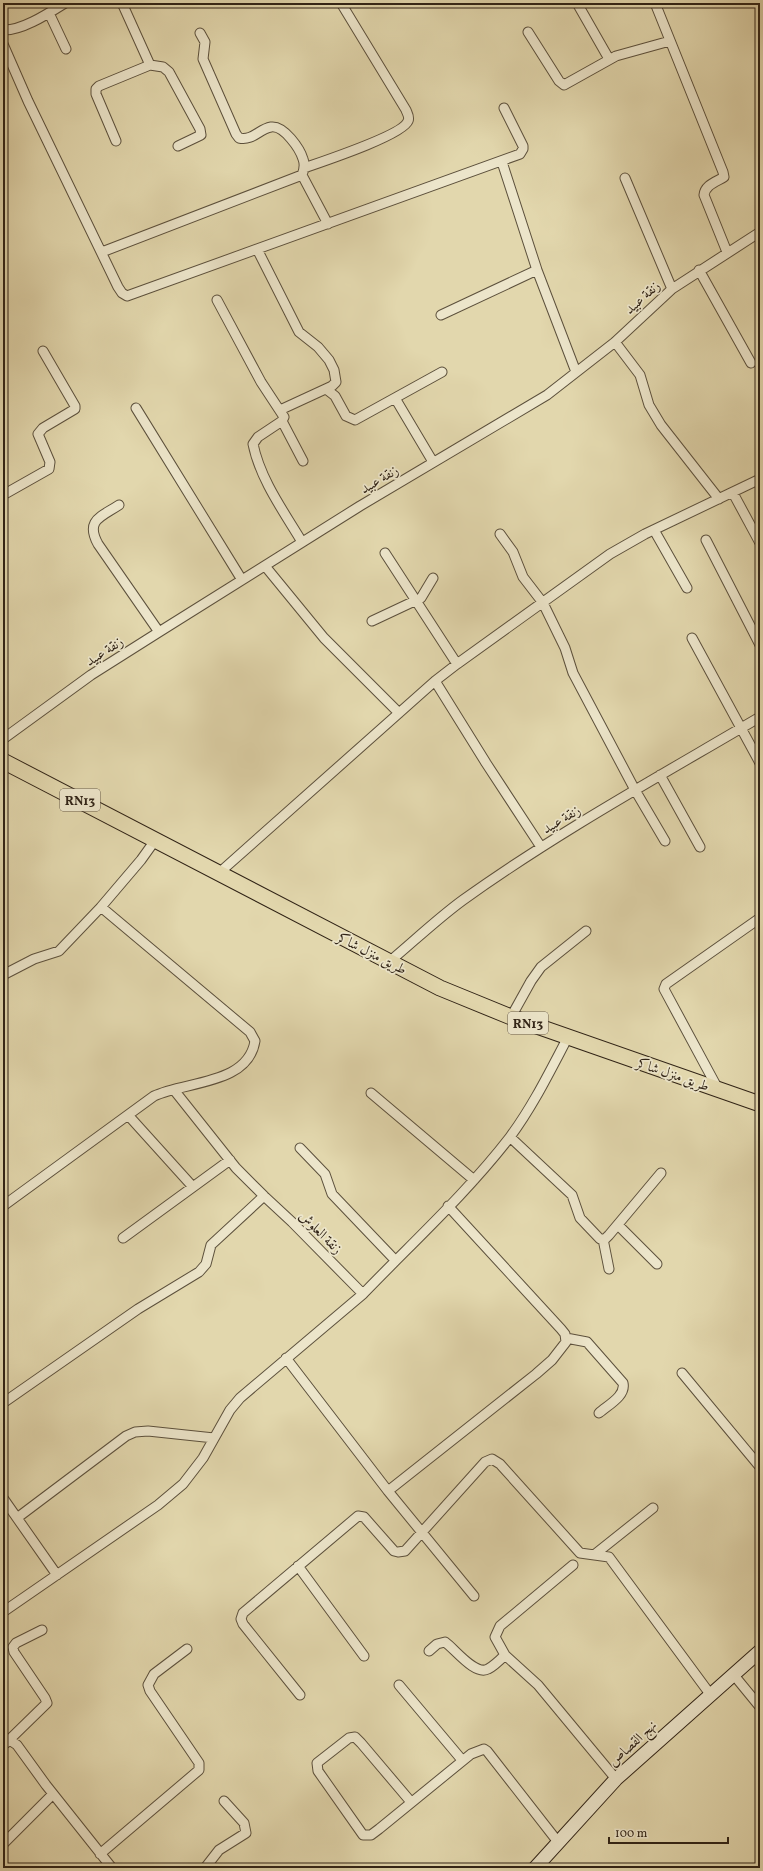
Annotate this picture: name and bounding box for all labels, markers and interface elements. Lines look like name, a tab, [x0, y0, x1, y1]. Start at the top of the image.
street label: زنقة عبيد	[621, 277, 665, 319]
street label: زنقة عبيد	[357, 461, 403, 499]
street label: زنقة عبيد	[82, 633, 127, 672]
road number: RN13	[60, 789, 100, 811]
street label: زنقة عبيد	[539, 801, 585, 839]
street label: طريق منزل شاكر	[331, 928, 409, 980]
road number: RN13	[508, 1012, 548, 1034]
street label: طريق منزل شاكر	[632, 1053, 711, 1097]
street label: زنقة العلوش	[294, 1207, 346, 1259]
street label: نهج القصاص	[605, 1717, 663, 1773]
scale bar	[609, 1819, 728, 1845]
text: 100 m	[615, 1826, 648, 1842]

